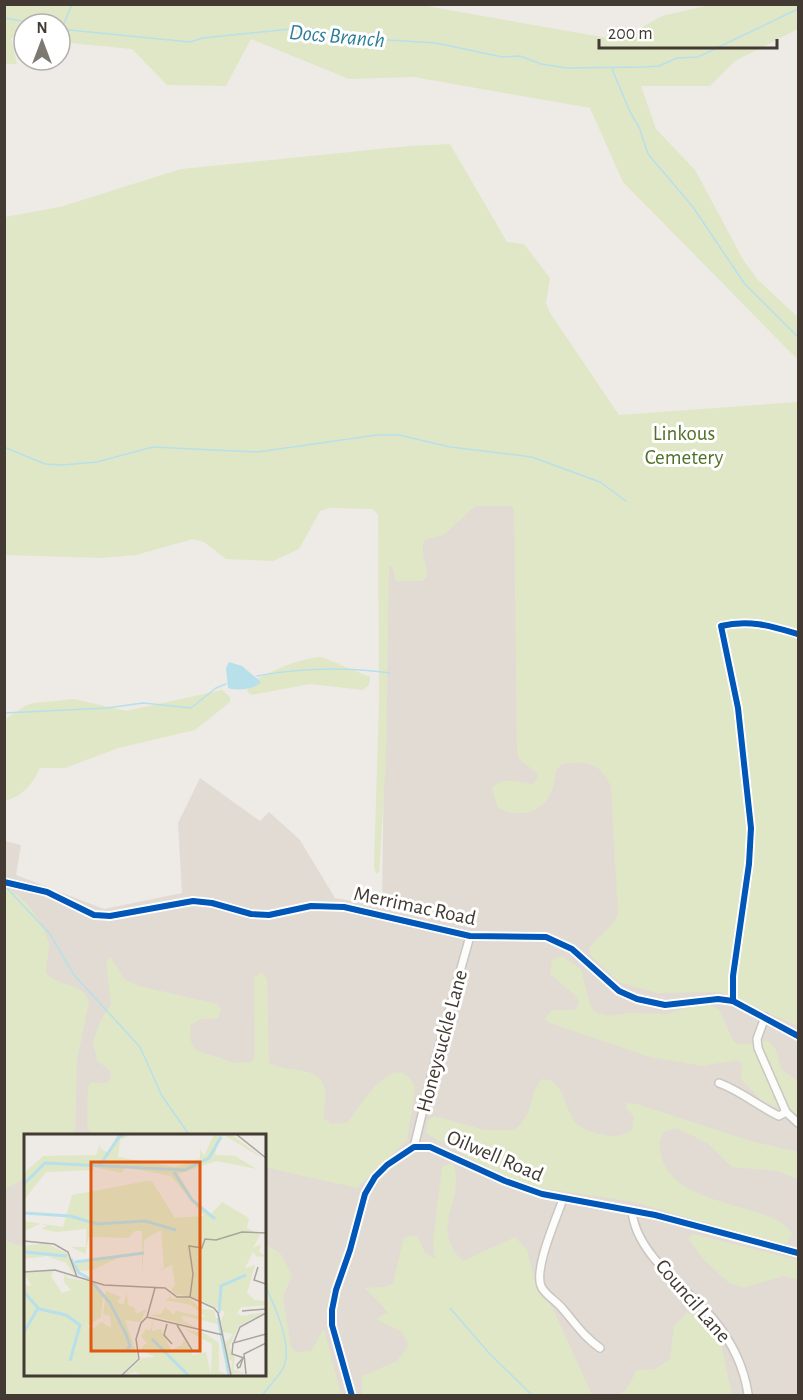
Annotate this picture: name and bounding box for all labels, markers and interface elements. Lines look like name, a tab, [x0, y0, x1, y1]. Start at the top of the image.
north arrow	[12, 12, 72, 72]
scale bar	[599, 12, 778, 50]
text: N	[36, 20, 48, 36]
water label: Docs Branch	[288, 21, 386, 51]
text: 200 m	[608, 25, 653, 43]
park label: Linkous Cemetery	[645, 423, 723, 468]
street label: Merrimac Road	[352, 883, 478, 929]
street label: Honeysuckle Lane	[413, 967, 471, 1115]
street label: Oilwell Road	[444, 1126, 546, 1186]
inset map	[24, 1134, 266, 1376]
street label: Council Lane	[651, 1255, 735, 1347]

